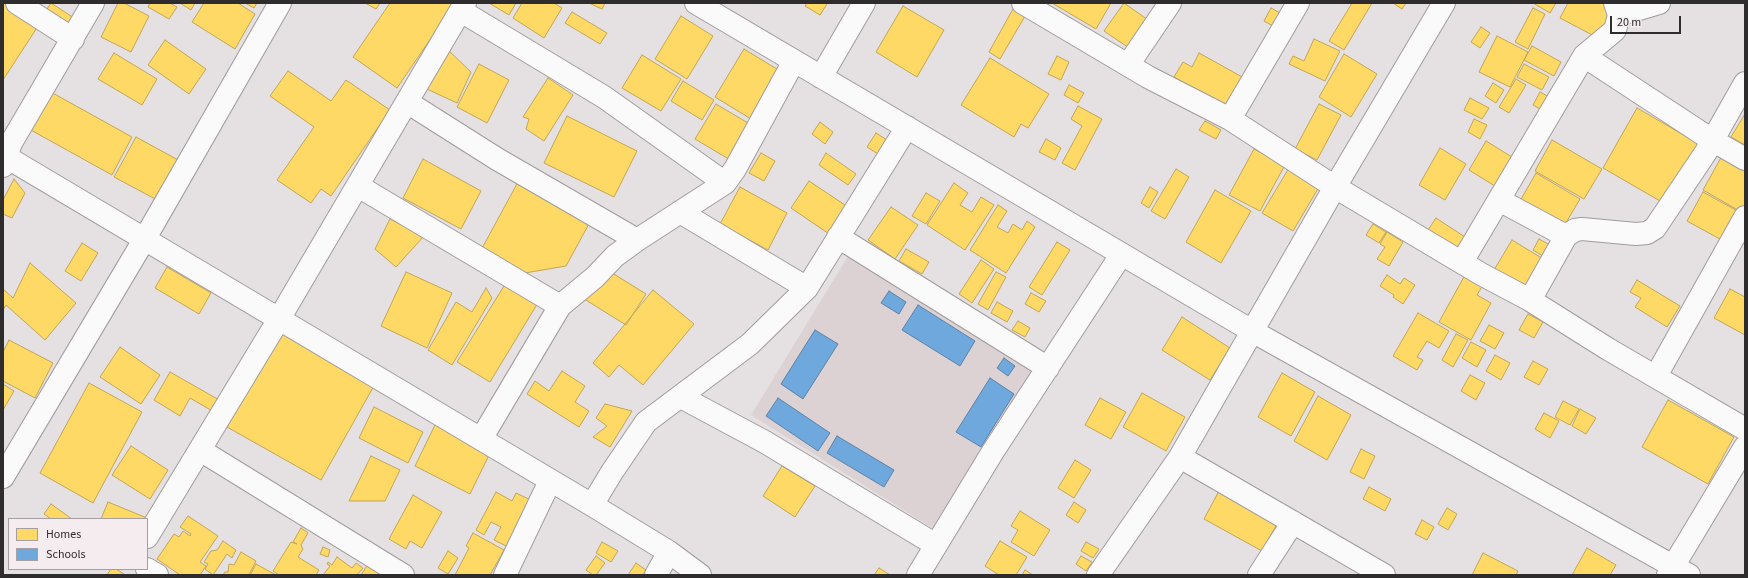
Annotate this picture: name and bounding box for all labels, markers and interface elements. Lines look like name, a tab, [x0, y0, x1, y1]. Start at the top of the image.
scale bar	[1612, 8, 1683, 34]
text: 20 m	[1617, 14, 1641, 31]
legend	[8, 518, 148, 570]
text: Homes	[46, 526, 81, 543]
text: Schools	[46, 546, 86, 563]

